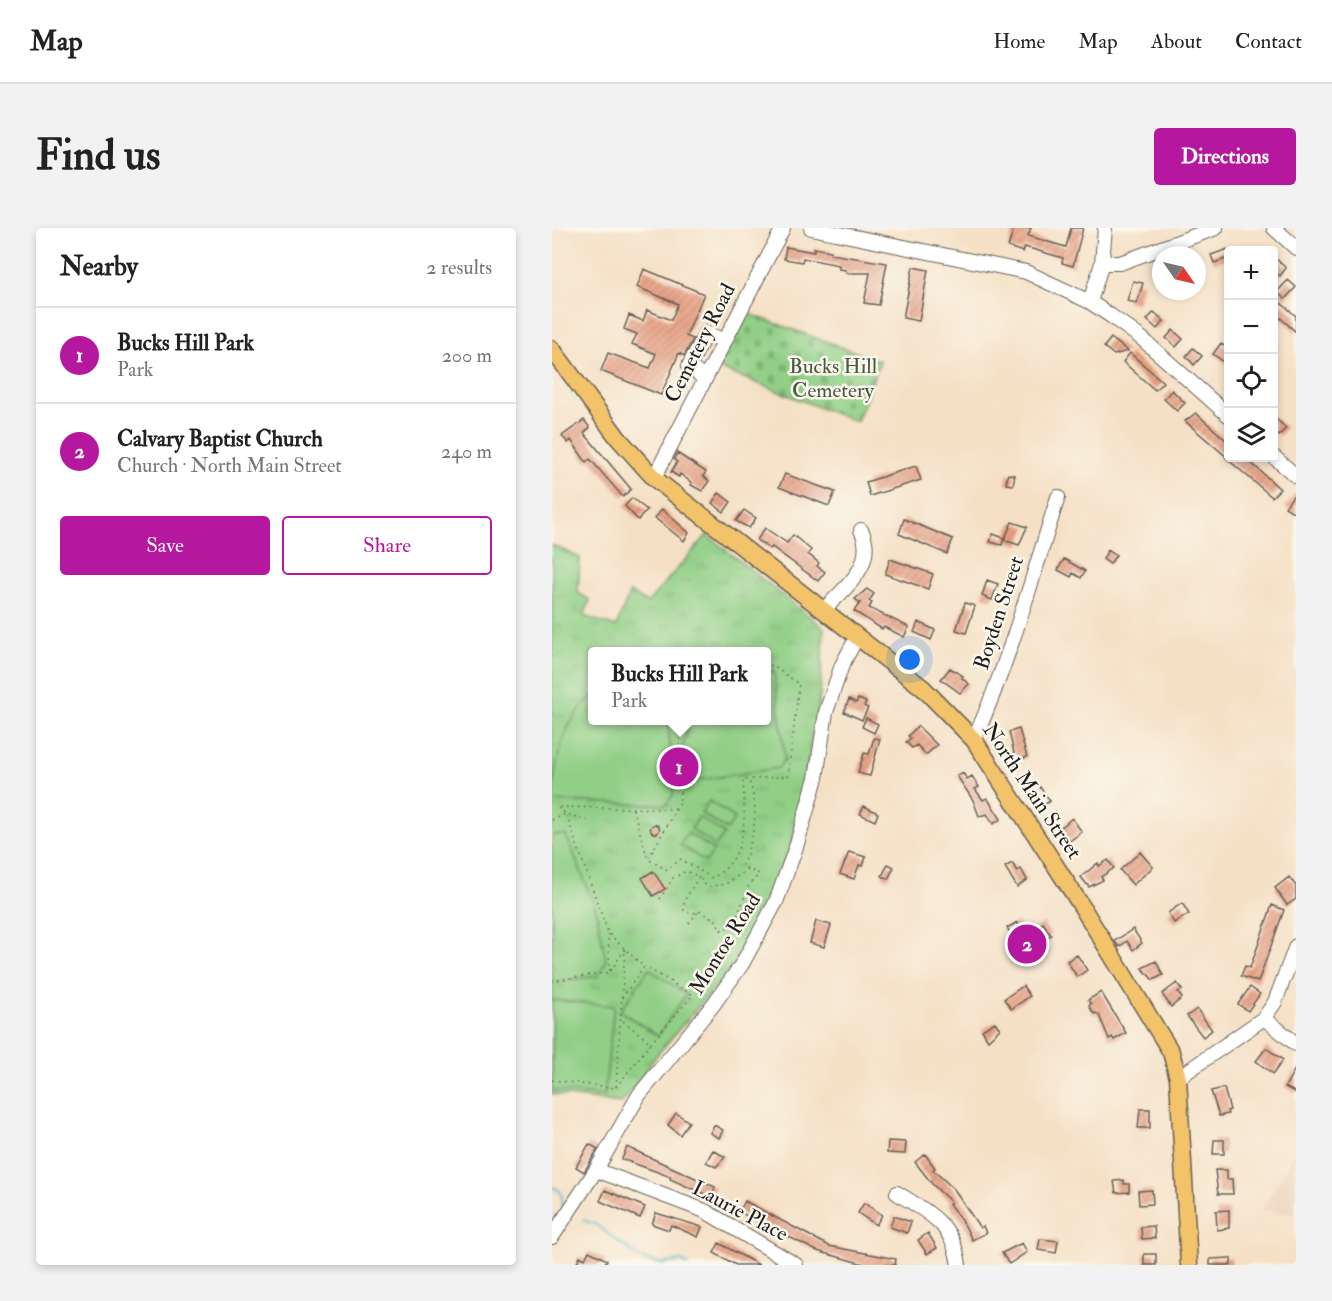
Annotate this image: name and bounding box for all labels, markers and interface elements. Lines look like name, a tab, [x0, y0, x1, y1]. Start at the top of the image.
text: Map	[30, 24, 83, 59]
text: Home	[993, 28, 1045, 55]
text: Map	[1078, 28, 1118, 55]
text: About	[1151, 28, 1202, 55]
text: Contact	[1235, 28, 1302, 55]
button: Directions	[1154, 128, 1296, 185]
text: Find us	[36, 130, 160, 182]
north arrow	[1152, 246, 1206, 300]
map controls	[1224, 246, 1278, 462]
button: +	[1224, 246, 1278, 300]
text: Nearby	[60, 251, 138, 283]
text: 2 results	[426, 255, 492, 280]
street label: Cemetery Road	[658, 278, 742, 407]
button: −	[1224, 300, 1278, 354]
text: Bucks Hill Park	[117, 329, 254, 357]
text: 1	[76, 343, 83, 368]
text: 200 m	[442, 343, 492, 368]
park label: Bucks Hill Cemetery	[789, 353, 878, 404]
button: locate	[1224, 354, 1278, 408]
text: Park	[117, 357, 153, 382]
button: layers	[1224, 408, 1278, 462]
text: Calvary Baptist Church	[117, 425, 323, 453]
text: 2	[74, 439, 85, 464]
text: 240 m	[441, 439, 492, 464]
text: Church · North Main Street	[117, 453, 342, 478]
button: Save	[60, 516, 270, 575]
button: Share	[282, 516, 492, 575]
street label: Boyden Street	[968, 553, 1030, 673]
your location	[895, 645, 924, 674]
popup	[588, 647, 771, 725]
text: Bucks Hill Park	[611, 660, 748, 688]
text: Park	[611, 688, 647, 713]
street label: North Main Street	[976, 718, 1088, 865]
pin: 1	[660, 744, 698, 790]
street label: Montoe Road	[683, 888, 767, 1000]
pin: 2	[1008, 922, 1046, 966]
street label: Laurie Place	[687, 1174, 793, 1248]

